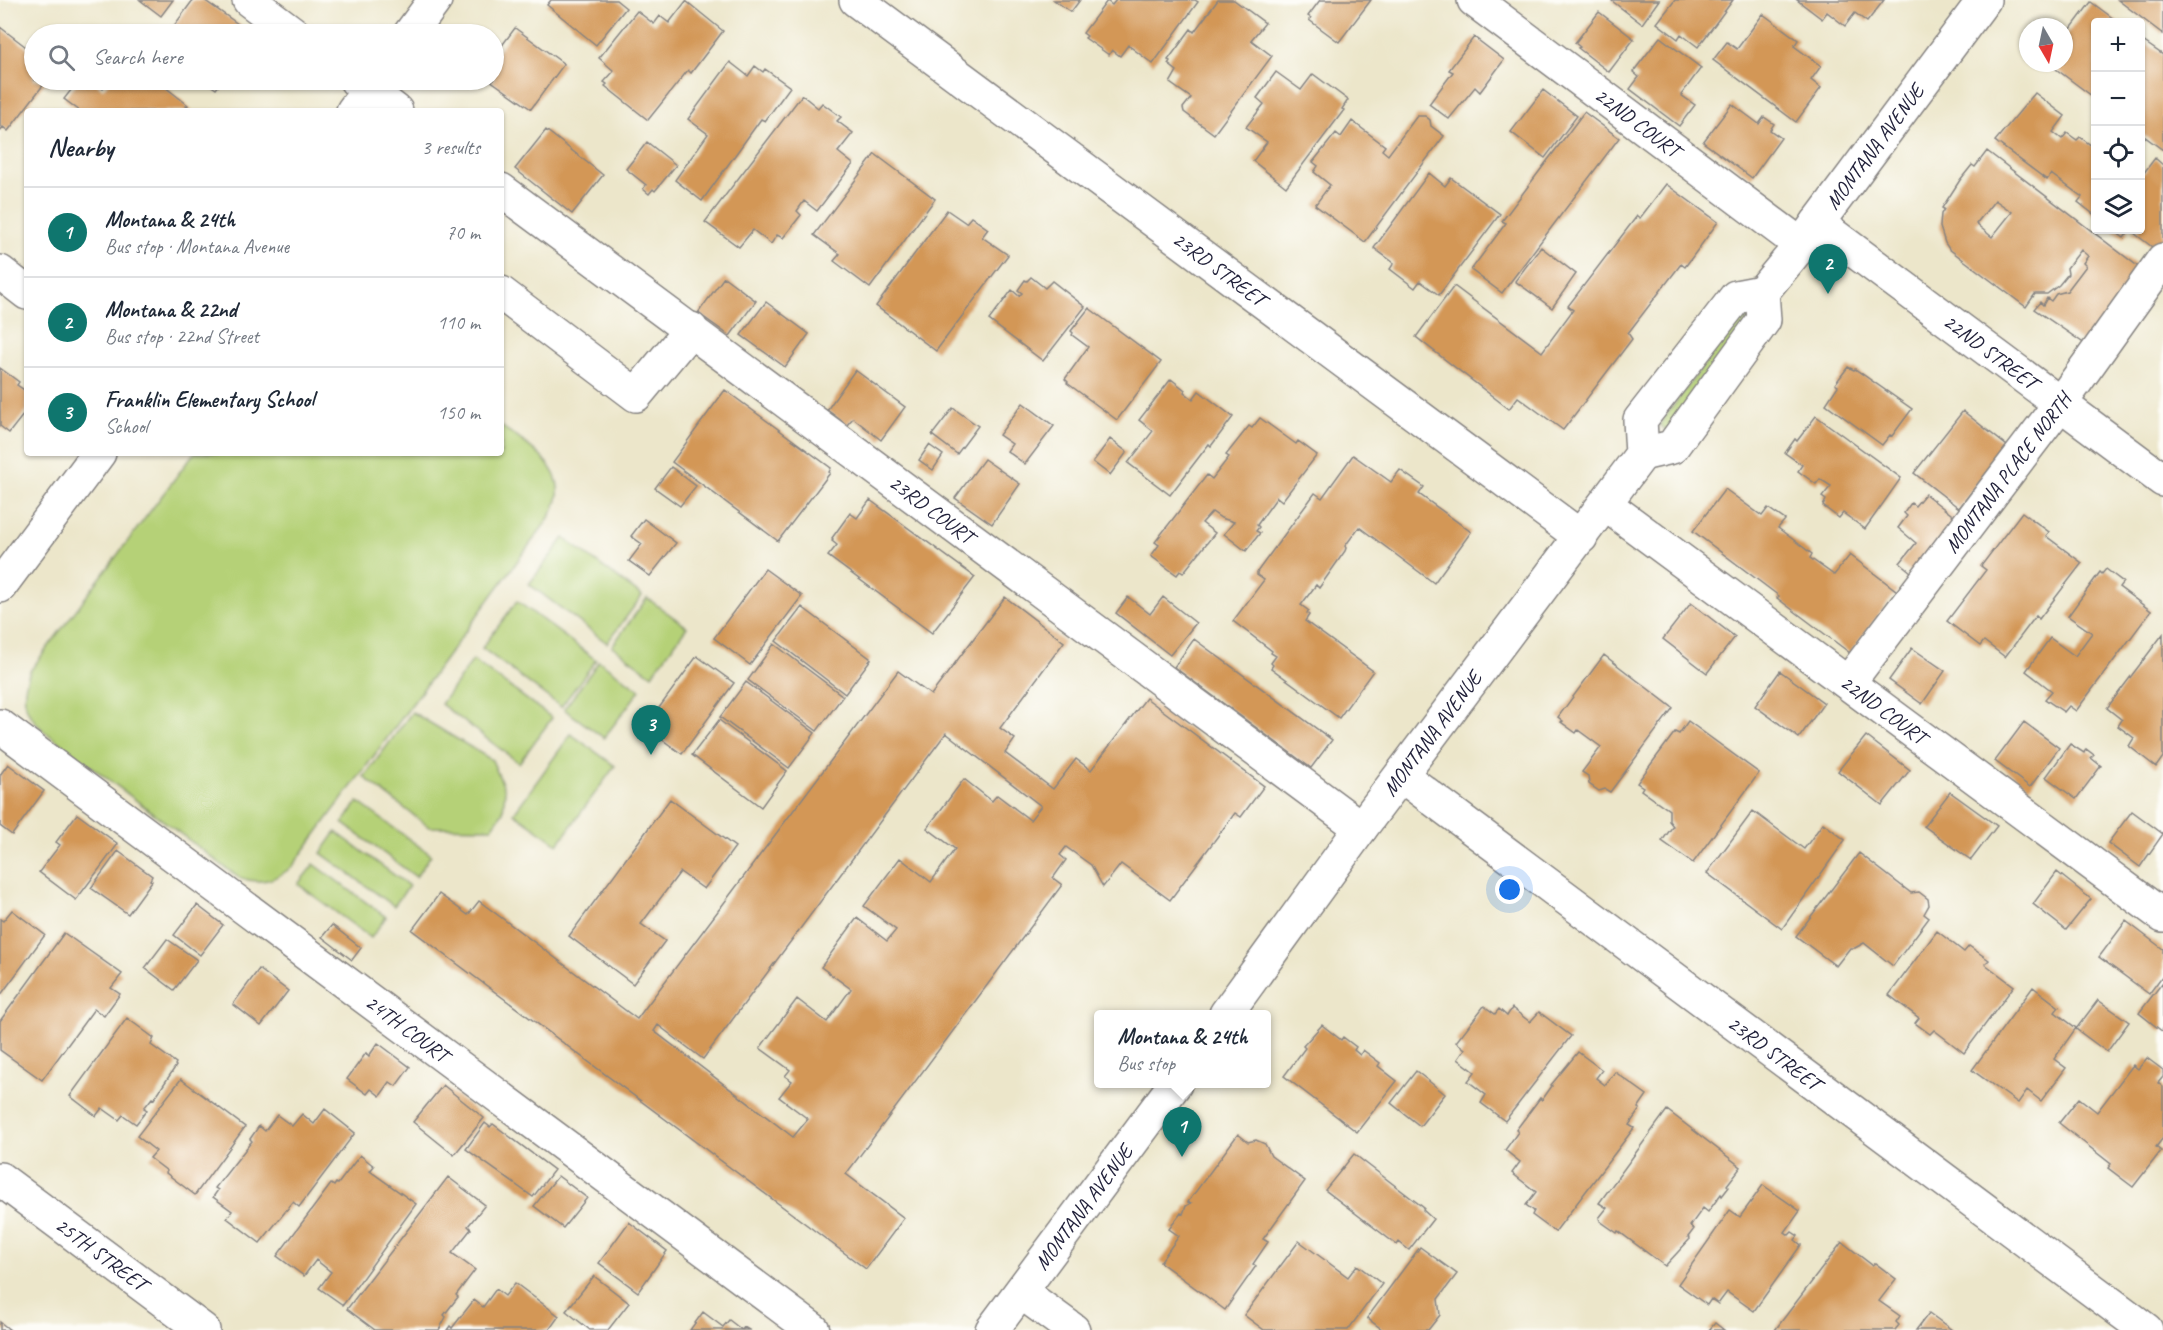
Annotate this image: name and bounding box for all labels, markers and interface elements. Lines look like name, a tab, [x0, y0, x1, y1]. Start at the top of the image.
north arrow	[2019, 18, 2073, 72]
map controls	[2091, 18, 2145, 234]
button: +	[2091, 18, 2145, 72]
search box	[24, 24, 504, 90]
icon: search	[45, 41, 78, 74]
text: Search here	[93, 43, 183, 71]
button: −	[2091, 72, 2145, 126]
street label: MONTANA AVENUE	[1819, 77, 1931, 214]
street label: 22ND COURT	[1589, 82, 1689, 166]
button: locate	[2091, 126, 2145, 180]
text: Nearby	[48, 131, 113, 164]
text: 3 results	[421, 135, 480, 160]
button: layers	[2091, 180, 2145, 234]
text: Montana & 24th	[105, 206, 235, 234]
text: 1	[63, 220, 72, 245]
text: 70 m	[446, 220, 480, 245]
street label: 23RD STREET	[1167, 226, 1275, 315]
text: Bus stop · Montana Avenue	[105, 234, 289, 259]
pin: 2	[1808, 244, 1848, 294]
text: Montana & 22nd	[105, 296, 237, 324]
street label: 22ND STREET	[1938, 308, 2047, 398]
text: 2	[63, 310, 72, 335]
text: 110 m	[437, 310, 480, 335]
text: Bus stop · 22nd Street	[105, 324, 259, 349]
street label: MONTANA PLACE NORTH	[1939, 385, 2079, 558]
text: Franklin Elementary School	[105, 386, 314, 414]
text: 3	[63, 400, 72, 425]
text: 150 m	[437, 400, 480, 425]
text: School	[105, 414, 148, 439]
street label: 23RD COURT	[884, 469, 983, 552]
street label: MONTANA AVENUE	[1377, 664, 1489, 801]
street label: 22ND COURT	[1835, 669, 1936, 753]
pin: 3	[632, 706, 670, 755]
your location	[1495, 875, 1524, 904]
street label: 24TH COURT	[360, 989, 458, 1071]
popup	[1094, 1010, 1271, 1088]
street label: 23RD STREET	[1722, 1010, 1830, 1099]
text: Montana & 24th	[1117, 1023, 1248, 1051]
text: Bus stop	[1117, 1051, 1175, 1076]
pin: 1	[1162, 1108, 1202, 1157]
street label: MONTANA AVENUE	[1028, 1137, 1140, 1275]
street label: 25TH STREET	[50, 1212, 156, 1300]

